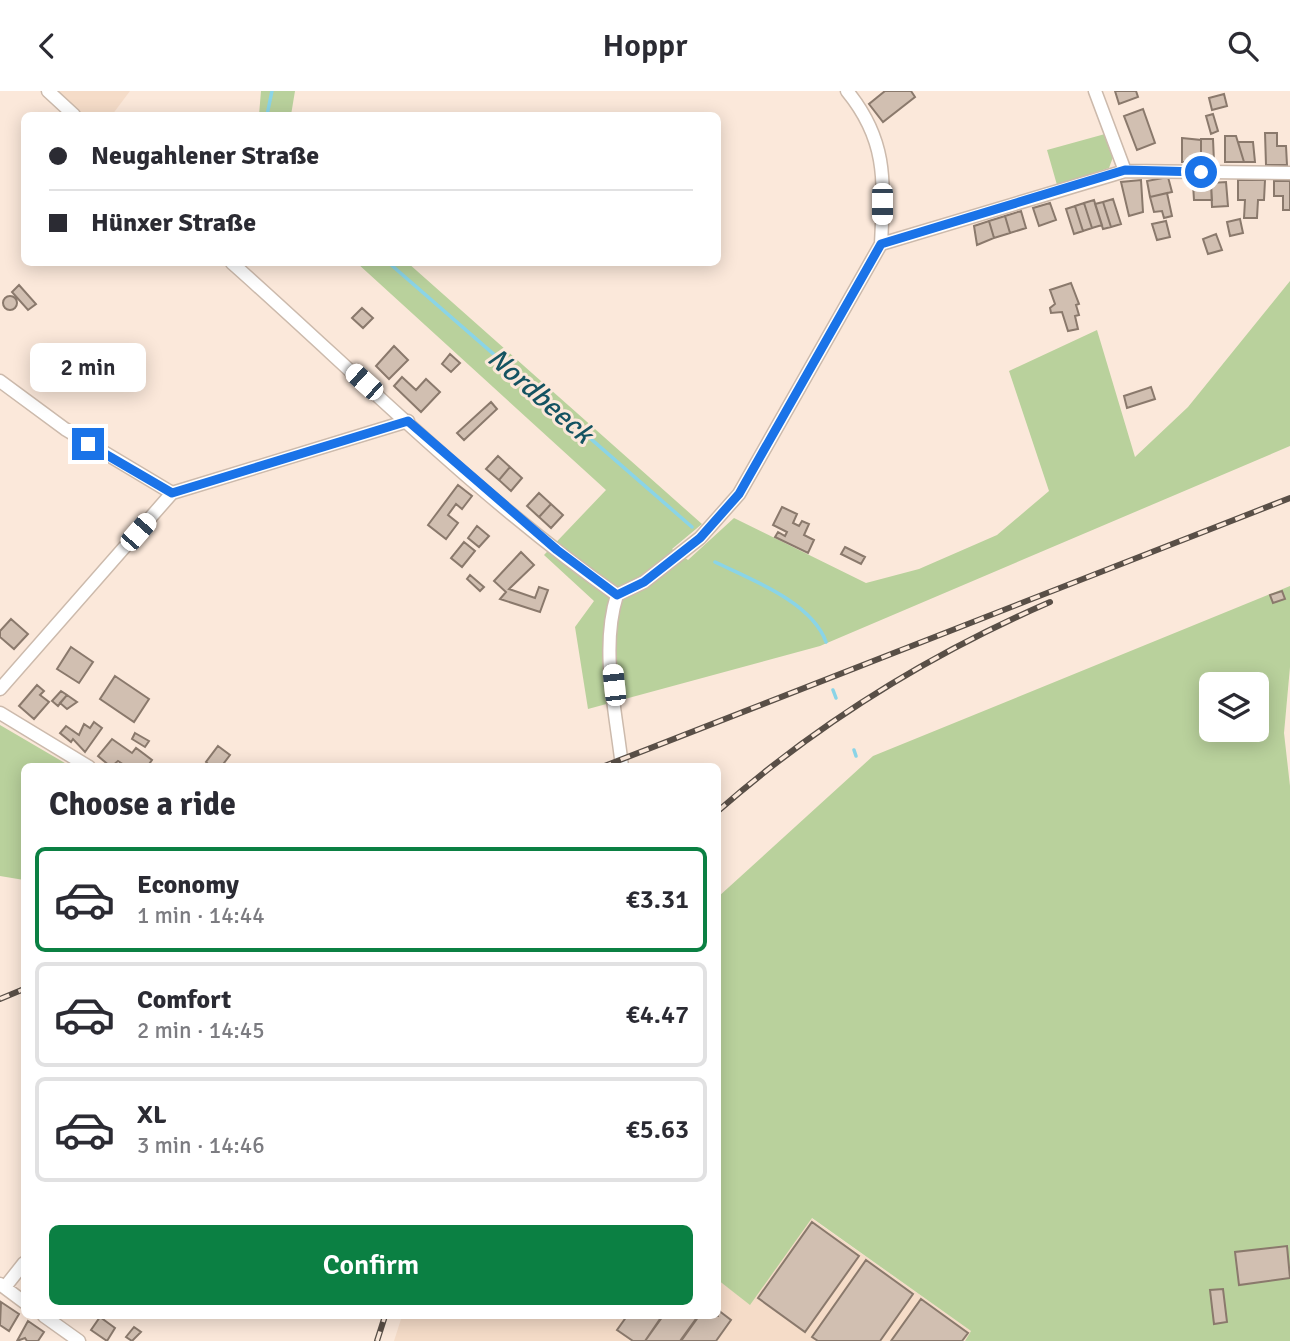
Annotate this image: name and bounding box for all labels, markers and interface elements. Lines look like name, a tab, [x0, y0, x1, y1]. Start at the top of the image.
text: Hoppr	[603, 26, 687, 65]
icon: back	[28, 27, 66, 65]
icon: search	[1224, 27, 1262, 65]
text: Neugahlener Straße	[91, 140, 319, 172]
route start	[1185, 156, 1217, 188]
car	[872, 183, 893, 225]
text: Hünxer Straße	[91, 207, 256, 239]
water label: Nordbeeck	[481, 341, 602, 453]
callout: 2 min	[30, 343, 146, 391]
text: 2 min	[60, 353, 116, 382]
car	[342, 360, 387, 404]
route end	[72, 428, 104, 460]
car	[117, 509, 160, 555]
car	[602, 663, 627, 707]
map controls	[1199, 672, 1269, 742]
button: layers	[1199, 672, 1269, 742]
text: Choose a ride	[49, 785, 236, 824]
icon: car	[53, 868, 116, 931]
text: Economy	[137, 869, 239, 901]
text: €3.31	[626, 884, 689, 916]
text: 1 min · 14:44	[137, 901, 265, 930]
icon: car	[53, 983, 116, 1046]
text: Comfort	[137, 984, 231, 1016]
text: €4.47	[626, 999, 689, 1031]
text: 2 min · 14:45	[137, 1016, 265, 1045]
icon: car	[53, 1098, 116, 1161]
text: XL	[137, 1099, 167, 1131]
text: €5.63	[626, 1114, 689, 1146]
text: 3 min · 14:46	[137, 1131, 265, 1160]
button: Confirm	[49, 1225, 693, 1305]

